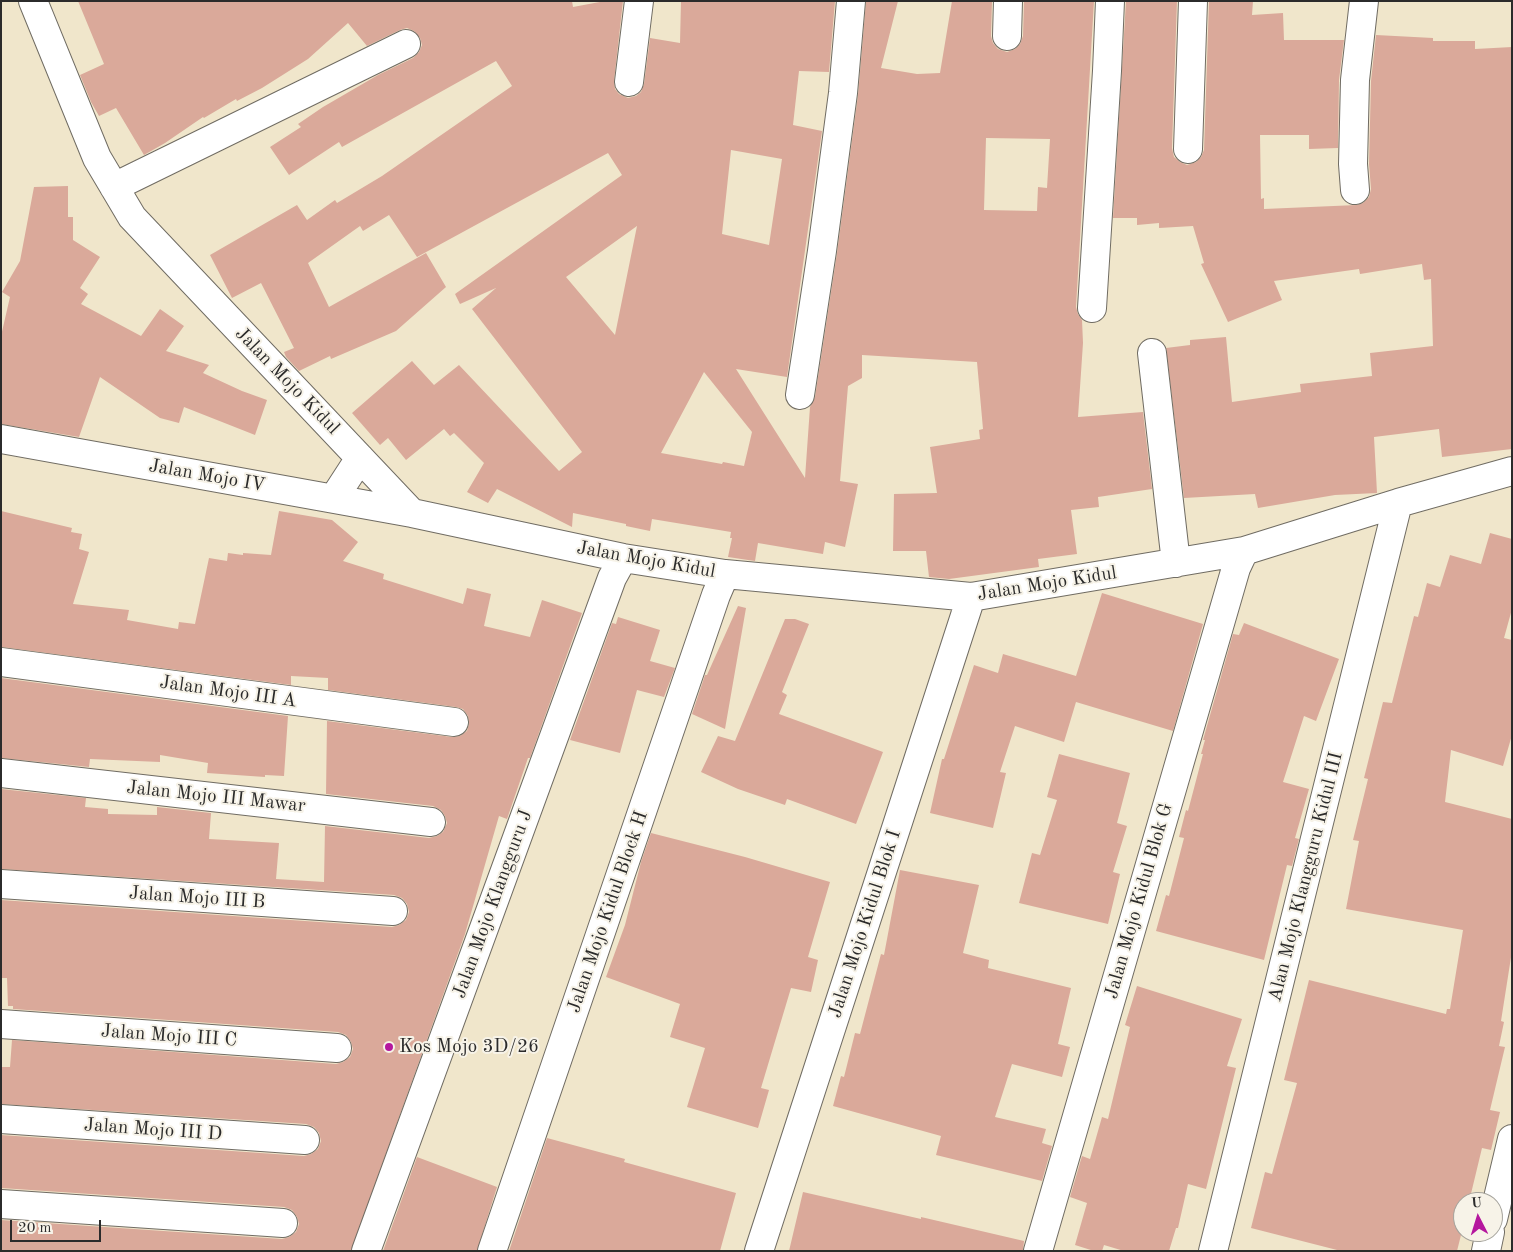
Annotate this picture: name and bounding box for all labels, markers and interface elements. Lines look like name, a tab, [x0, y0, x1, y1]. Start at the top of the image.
street label: Jalan Mojo Kidul	[230, 323, 344, 439]
street label: Jalan Mojo IV	[147, 455, 267, 497]
street label: Jalan Mojo Kidul	[575, 537, 717, 583]
street label: Jalan Mojo Kidul	[976, 562, 1118, 606]
street label: Jalan Mojo III A	[158, 671, 298, 713]
street label: Alan Mojo Klangguru Kidul III	[1264, 750, 1348, 1004]
street label: Jalan Mojo III Mawar	[125, 776, 307, 818]
street label: Jalan Mojo Kidul Blok G	[1100, 801, 1178, 1001]
street label: Jalan Mojo Klangguru J	[448, 806, 538, 1002]
street label: Jalan Mojo Kidul Block H	[563, 808, 653, 1016]
street label: Jalan Mojo Kidul Blok I	[824, 827, 906, 1021]
street label: Jalan Mojo III B	[128, 882, 266, 914]
street label: Jalan Mojo III C	[100, 1020, 238, 1052]
place label: Kos Mojo 3D/26	[399, 1036, 539, 1058]
marker: Kos Mojo 3D/26	[383, 1041, 395, 1053]
street label: Jalan Mojo III D	[83, 1114, 223, 1146]
north arrow	[1453, 1192, 1503, 1242]
text: U	[1471, 1196, 1483, 1211]
scale bar	[12, 1210, 104, 1242]
text: 20 m	[18, 1221, 52, 1236]

